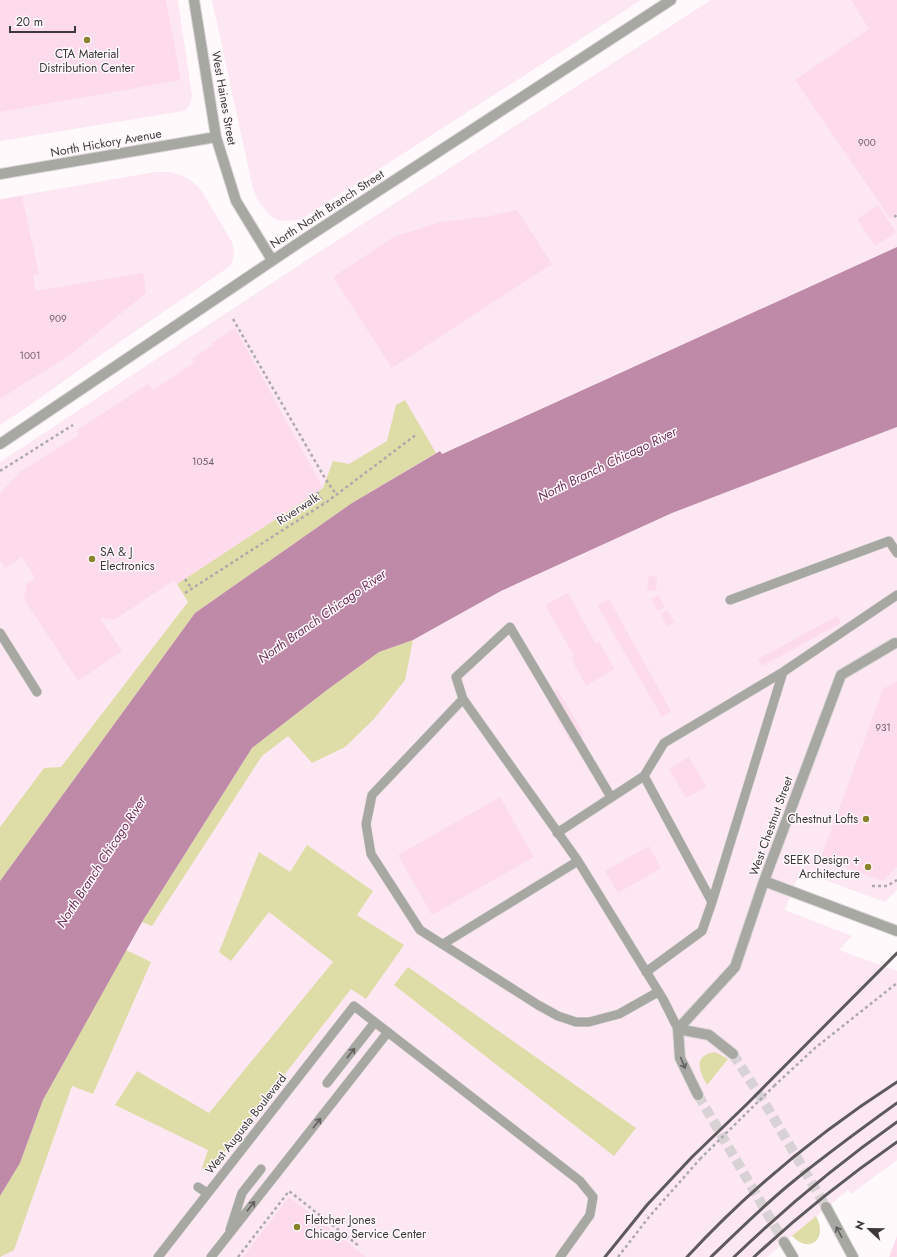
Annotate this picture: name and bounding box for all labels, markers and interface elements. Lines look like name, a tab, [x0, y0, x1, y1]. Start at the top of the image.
scale bar	[10, 8, 75, 34]
text: 20 m	[16, 13, 43, 31]
marker: CTA Material Distribution Center	[82, 35, 92, 45]
place label: CTA Material Distribution Center	[39, 45, 136, 77]
street label: West Haines Street	[207, 49, 241, 147]
street label: North Hickory Avenue	[49, 124, 163, 162]
house number: 900	[858, 135, 876, 150]
street label: North North Branch Street	[266, 165, 388, 253]
house number: 909	[49, 311, 67, 326]
house number: 1001	[20, 348, 41, 363]
water label: North Branch Chicago River	[534, 422, 680, 506]
house number: 1054	[192, 454, 214, 469]
street label: Riverwalk	[273, 488, 323, 530]
place label: SA & J Electronics	[100, 543, 155, 575]
marker: SA & J Electronics	[87, 554, 97, 564]
water label: North Branch Chicago River	[254, 564, 390, 668]
house number: 931	[875, 720, 891, 735]
street label: West Chestnut Street	[745, 774, 797, 878]
water label: North Branch Chicago River	[51, 792, 151, 931]
place label: Chestnut Lofts	[787, 810, 858, 828]
marker: Chestnut Lofts	[861, 814, 871, 824]
place label: SEEK Design + Architecture	[783, 851, 860, 883]
marker: SEEK Design + Architecture	[863, 862, 873, 872]
one-way arrow	[347, 1047, 356, 1058]
one-way arrow	[680, 1057, 687, 1069]
street label: West Augusta Boulevard	[201, 1070, 291, 1178]
one-way arrow	[313, 1117, 322, 1128]
one-way arrow	[247, 1201, 256, 1212]
north arrow	[849, 1209, 889, 1249]
place label: Fletcher Jones Chicago Service Center	[305, 1211, 427, 1243]
text: N	[851, 1218, 869, 1232]
marker: Fletcher Jones Chicago Service Center	[292, 1222, 302, 1232]
one-way arrow	[835, 1226, 843, 1238]

